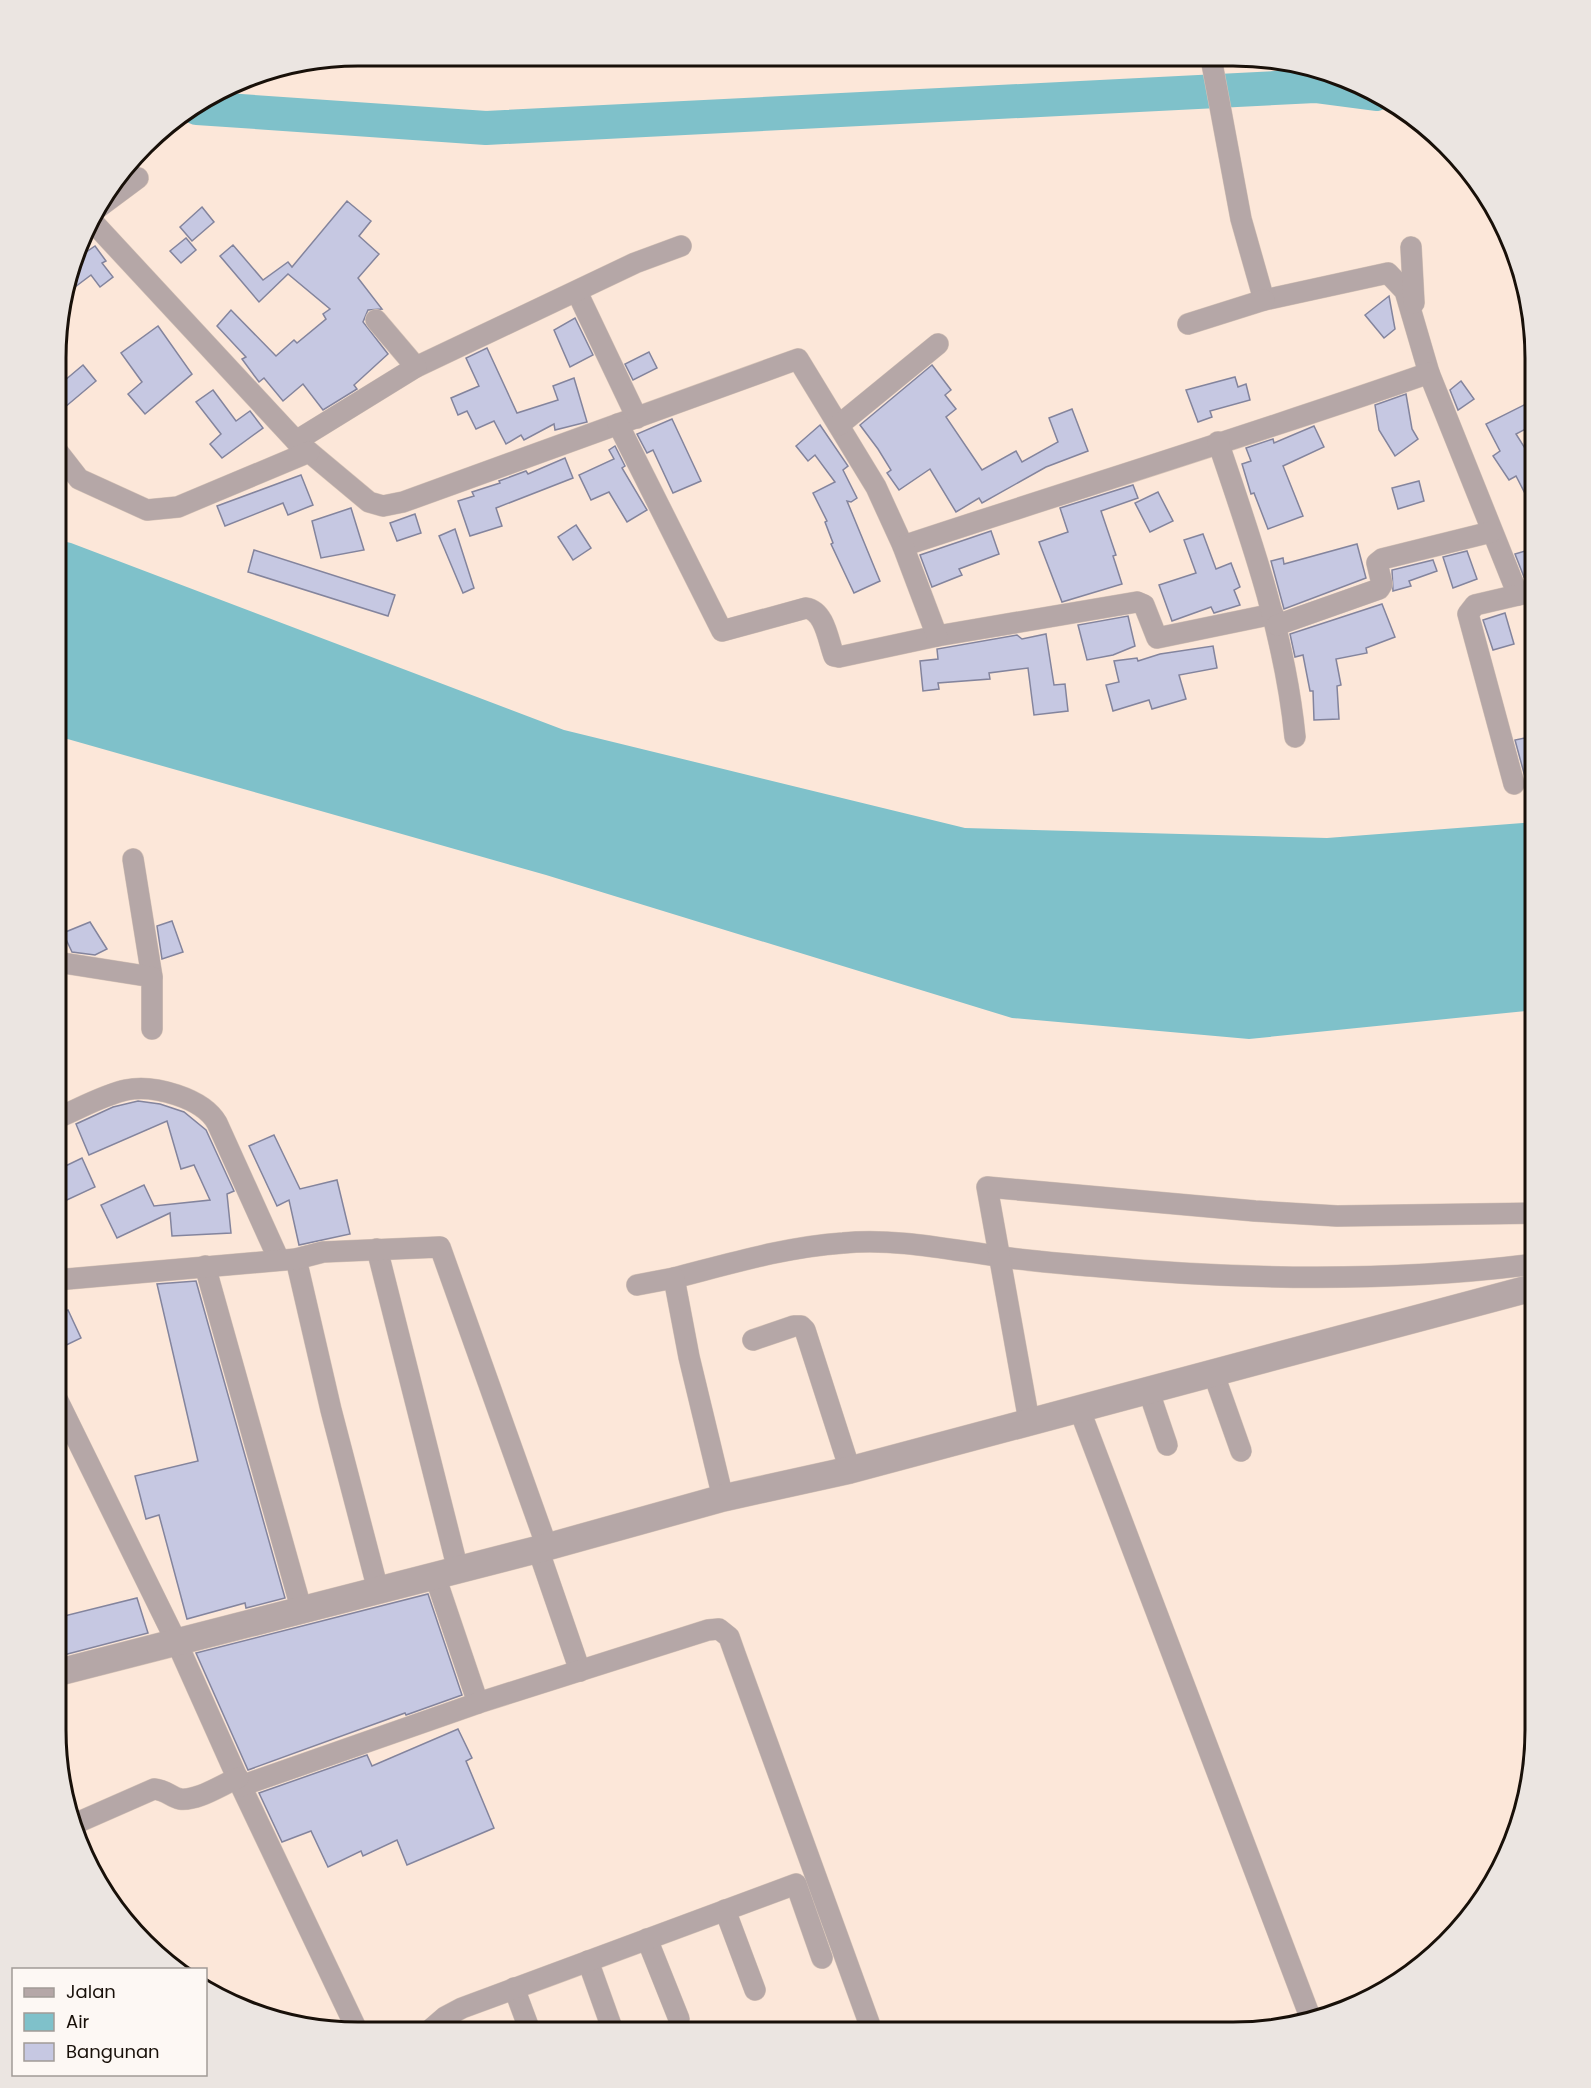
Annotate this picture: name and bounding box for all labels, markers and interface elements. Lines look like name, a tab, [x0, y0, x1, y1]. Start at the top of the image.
legend	[12, 1968, 207, 2076]
text: Jalan	[66, 1979, 116, 2004]
text: Air	[66, 2009, 90, 2034]
text: Bangunan	[66, 2039, 160, 2064]

